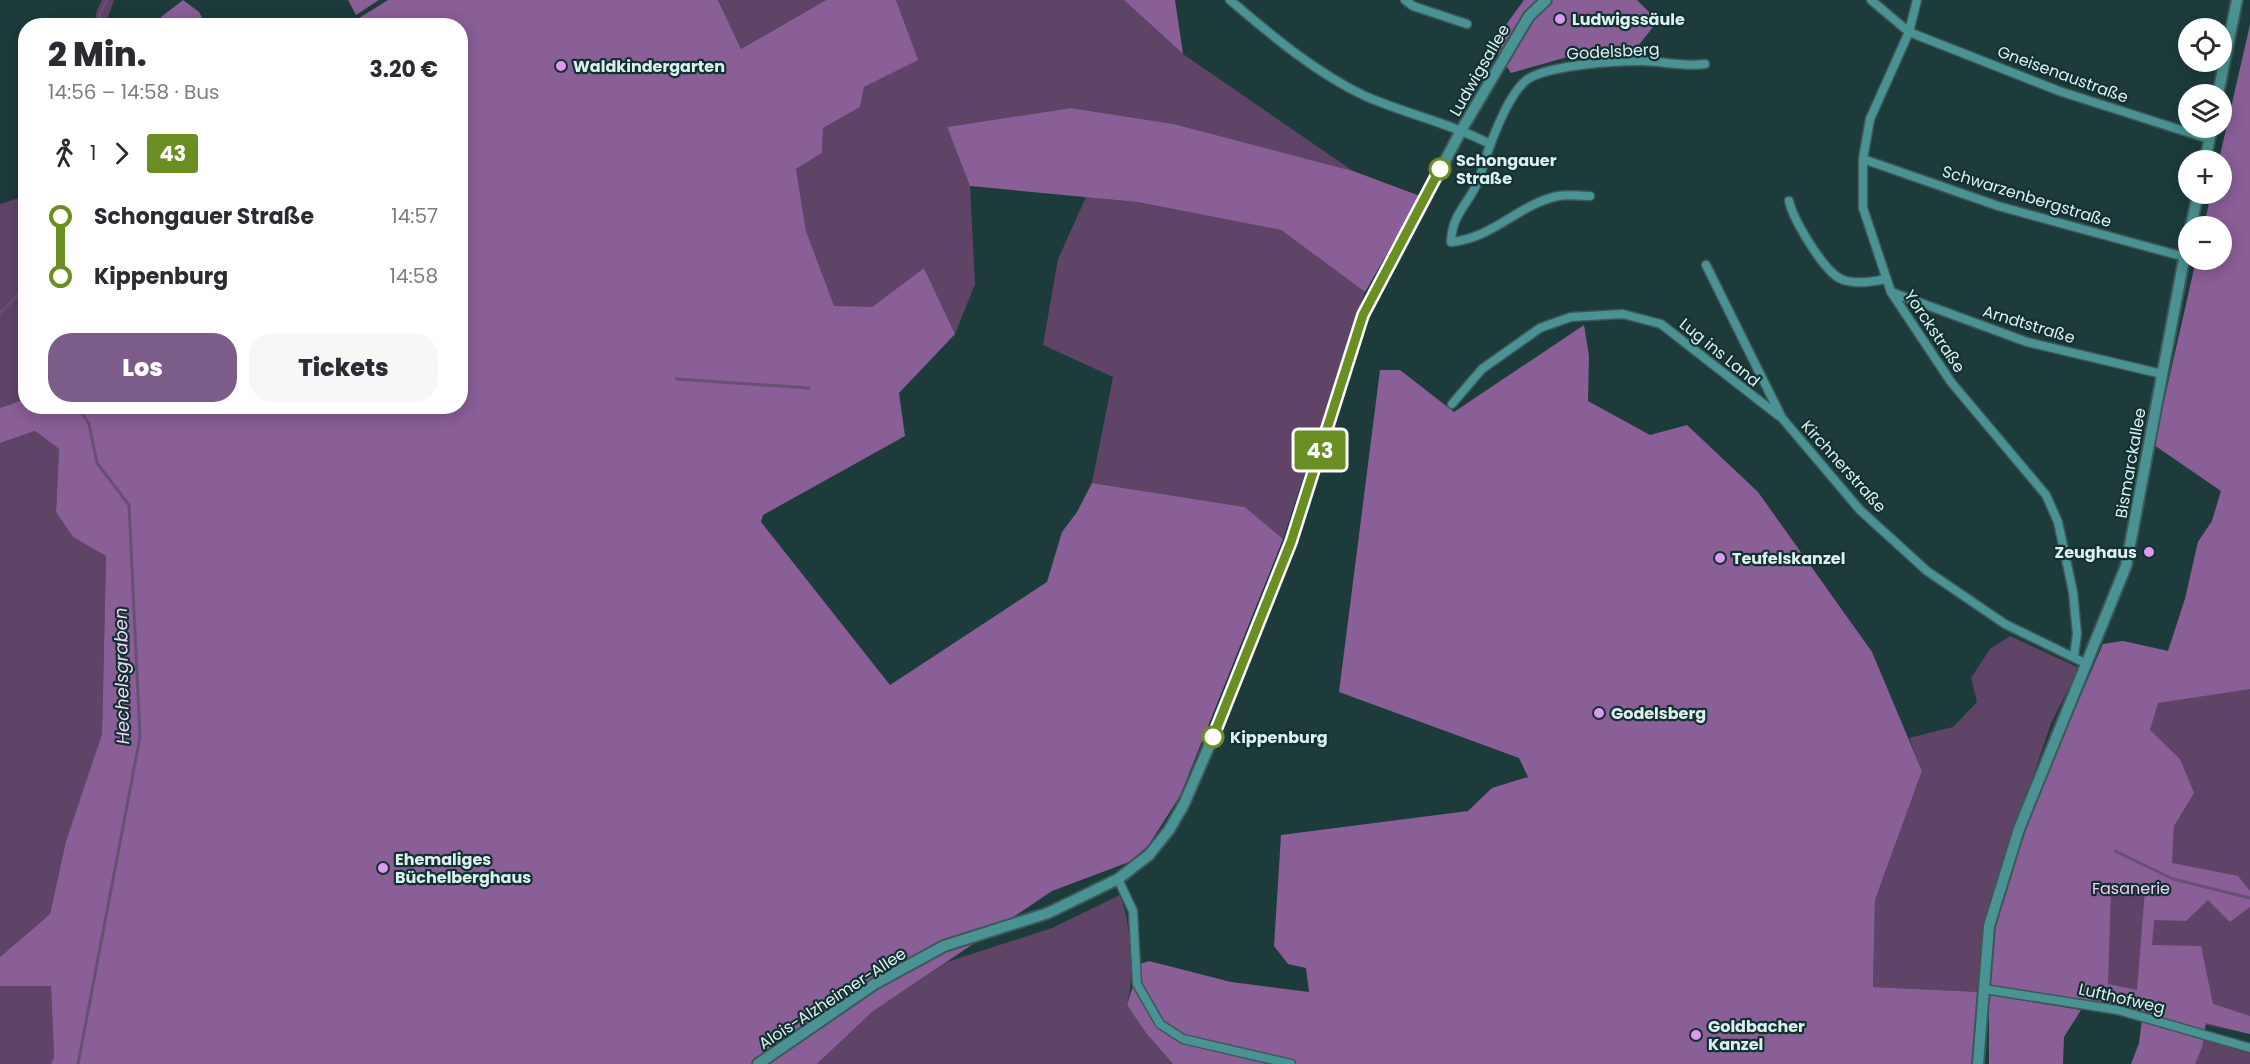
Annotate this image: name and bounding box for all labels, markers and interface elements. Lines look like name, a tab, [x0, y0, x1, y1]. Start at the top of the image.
place label: Ludwigssäule	[1572, 8, 1685, 31]
marker: Ludwigssäule	[1553, 12, 1567, 26]
map controls	[2178, 18, 2232, 270]
button: locate	[2178, 18, 2232, 72]
street label: Ludwigsallee	[1444, 20, 1515, 120]
text: 2 Min.	[48, 31, 147, 78]
street label: Godelsberg	[1566, 38, 1660, 65]
street label: Gneisenaustraße	[1994, 40, 2132, 109]
text: 3.20 €	[369, 54, 438, 85]
place label: Waldkindergarten	[573, 55, 725, 78]
marker: Waldkindergarten	[554, 59, 568, 73]
text: 14:56 – 14:58 · Bus	[48, 78, 220, 106]
button: layers	[2178, 84, 2232, 138]
icon: walk	[48, 137, 81, 170]
icon: forward	[105, 137, 138, 170]
text: 1	[90, 139, 96, 167]
text: 43	[159, 139, 186, 168]
place label: Schongauer Straße	[1456, 149, 1557, 190]
button: +	[2178, 150, 2232, 204]
marker: Schongauer Straße	[1429, 158, 1451, 180]
street label: Schwarzenbergstraße	[1939, 160, 2114, 233]
text: Schongauer Straße	[94, 201, 314, 232]
text: 14:57	[391, 202, 438, 230]
button: −	[2178, 216, 2232, 270]
text: Kippenburg	[94, 261, 228, 292]
text: 14:58	[390, 262, 438, 290]
street label: Yorckstraße	[1898, 285, 1971, 377]
street label: Arndtstraße	[1980, 300, 2078, 349]
street label: Lug ins Land	[1674, 313, 1765, 392]
button: Los	[48, 333, 237, 402]
button: Tickets	[249, 333, 438, 402]
street label: Bismarckallee	[2109, 406, 2152, 520]
street label: Kirchnerstraße	[1796, 415, 1891, 518]
line badge: 43	[1293, 430, 1347, 470]
text: 43	[1307, 436, 1333, 465]
place label: Zeughaus	[2055, 541, 2137, 564]
marker: Zeughaus	[2142, 545, 2156, 559]
place label: Teufelskanzel	[1732, 547, 1845, 570]
marker: Teufelskanzel	[1713, 551, 1727, 565]
water label: Hechelsgraben	[108, 607, 135, 745]
place label: Godelsberg	[1611, 702, 1706, 725]
marker: Godelsberg	[1592, 706, 1606, 720]
marker: Kippenburg	[1202, 726, 1224, 748]
place label: Kippenburg	[1230, 726, 1328, 749]
place label: Ehemaliges Büchelberghaus	[395, 848, 531, 889]
marker: Ehemaliges Büchelberghaus	[376, 861, 390, 875]
park label: Fasanerie	[2092, 877, 2170, 900]
street label: Alois-Alzheimer-Allee	[754, 942, 911, 1055]
street label: Lufthofweg	[2077, 977, 2167, 1020]
place label: Goldbacher Kanzel	[1708, 1015, 1805, 1056]
marker: Goldbacher Kanzel	[1689, 1028, 1703, 1042]

